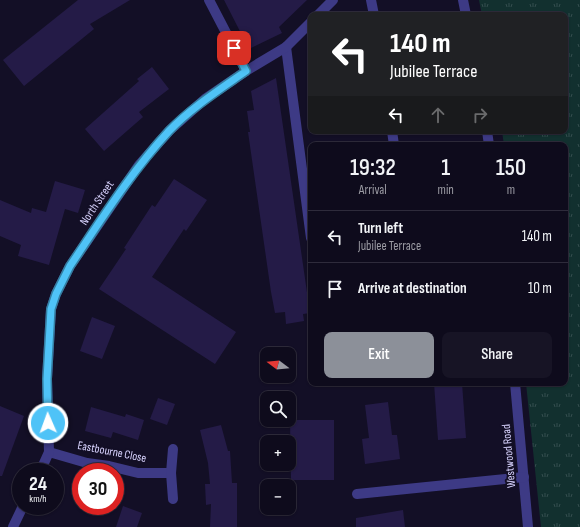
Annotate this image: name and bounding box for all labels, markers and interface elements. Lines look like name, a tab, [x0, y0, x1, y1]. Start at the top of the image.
text: 140 m	[390, 27, 451, 60]
icon: left	[324, 28, 376, 80]
pin	[217, 31, 251, 65]
icon: arrive	[223, 37, 245, 59]
text: Jubilee Terrace	[390, 61, 477, 82]
icon: left	[385, 104, 407, 126]
icon: ahead	[427, 104, 449, 126]
icon: right	[469, 104, 491, 126]
text: 19:32	[350, 153, 396, 182]
text: 1	[441, 153, 450, 182]
text: 150	[496, 153, 526, 182]
street label: North Street	[77, 178, 118, 228]
text: Arrival	[359, 182, 387, 198]
text: min	[438, 182, 454, 198]
text: m	[507, 182, 515, 198]
text: Turn left	[358, 219, 403, 238]
icon: left	[324, 226, 346, 248]
text: 140 m	[522, 227, 552, 246]
text: Jubilee Terrace	[358, 238, 421, 254]
icon: arrive	[324, 278, 346, 300]
text: Arrive at destination	[358, 279, 467, 298]
text: 10 m	[528, 279, 552, 298]
button: Exit	[324, 332, 434, 378]
button: Share	[442, 332, 552, 378]
north arrow	[260, 347, 296, 383]
map controls	[260, 347, 296, 515]
button: search	[260, 391, 296, 427]
position arrow	[27, 402, 69, 444]
street label: Westwood Road	[499, 423, 519, 489]
button: +	[260, 435, 296, 471]
street label: Eastbourne Close	[76, 438, 148, 466]
speed limit sign: 30	[72, 463, 124, 515]
text: 24	[29, 472, 47, 496]
button: −	[260, 479, 296, 515]
text: km/h	[29, 493, 47, 505]

